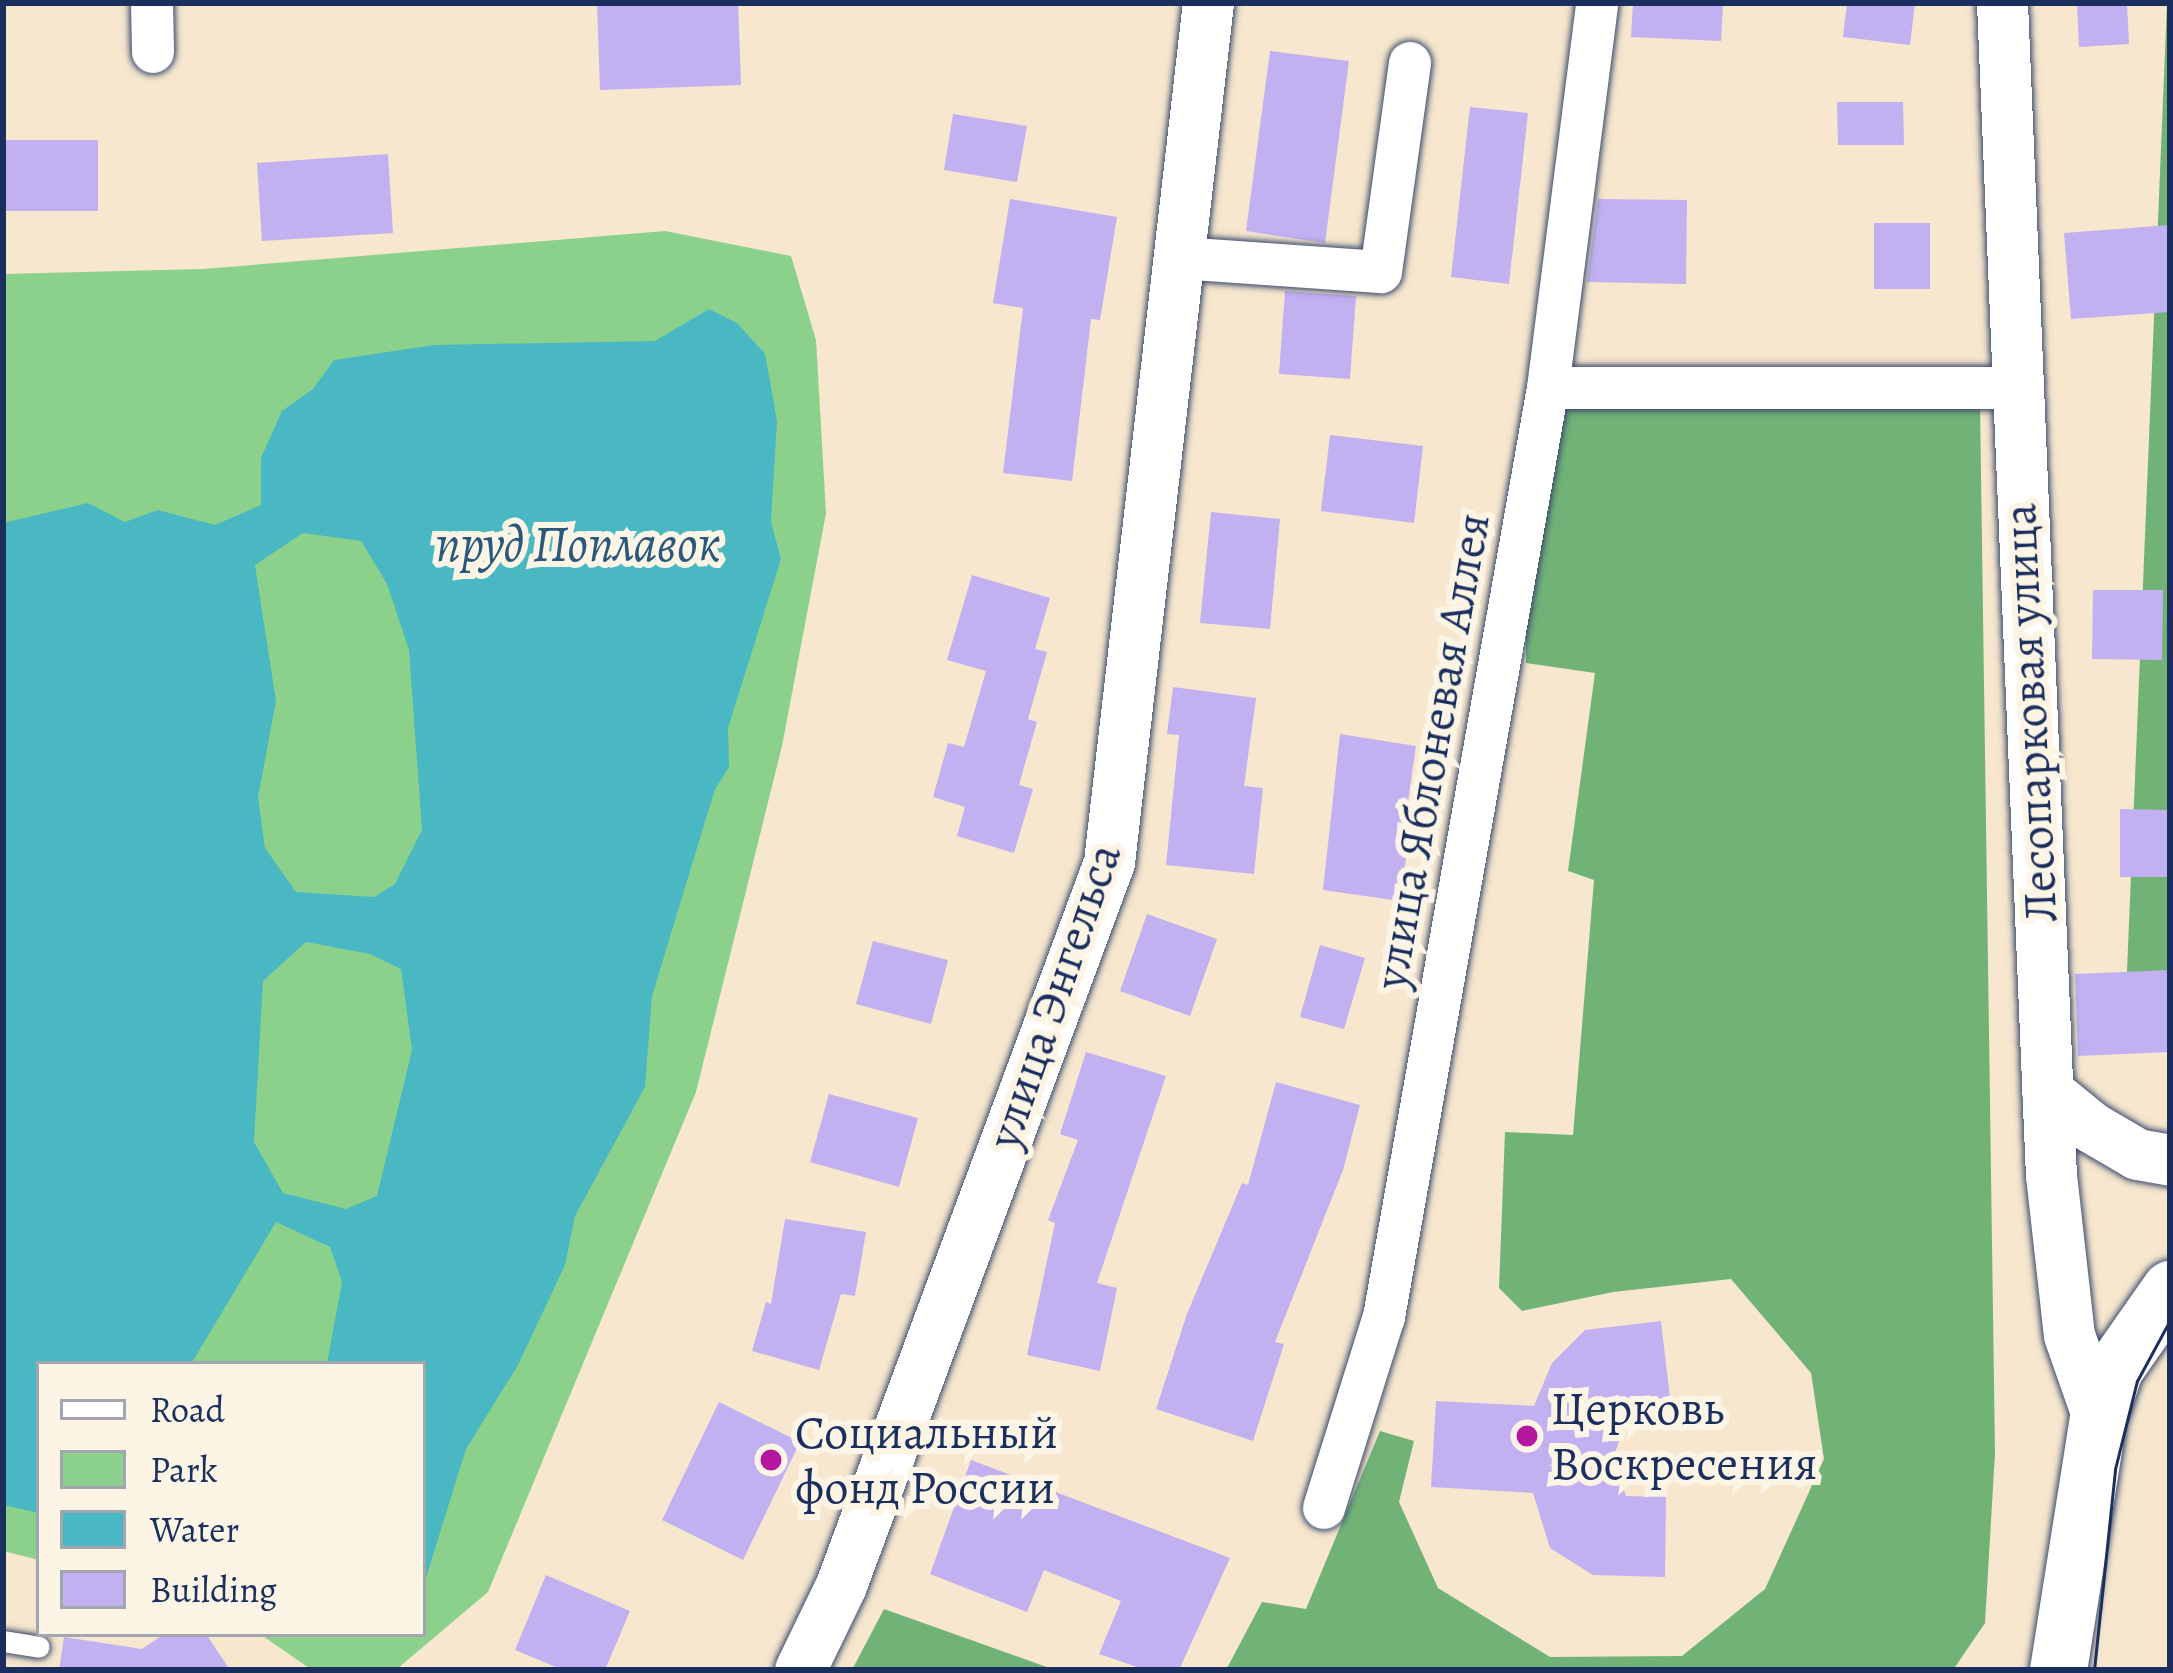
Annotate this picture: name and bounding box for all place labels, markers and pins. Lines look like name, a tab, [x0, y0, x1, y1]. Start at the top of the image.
place label: Церковь Воскресения	[1551, 1379, 1817, 1492]
place label: Социальный фонд России	[795, 1403, 1058, 1516]
marker: Церковь Воскресения	[1514, 1423, 1540, 1449]
marker: Социальный фонд России	[758, 1447, 784, 1473]

